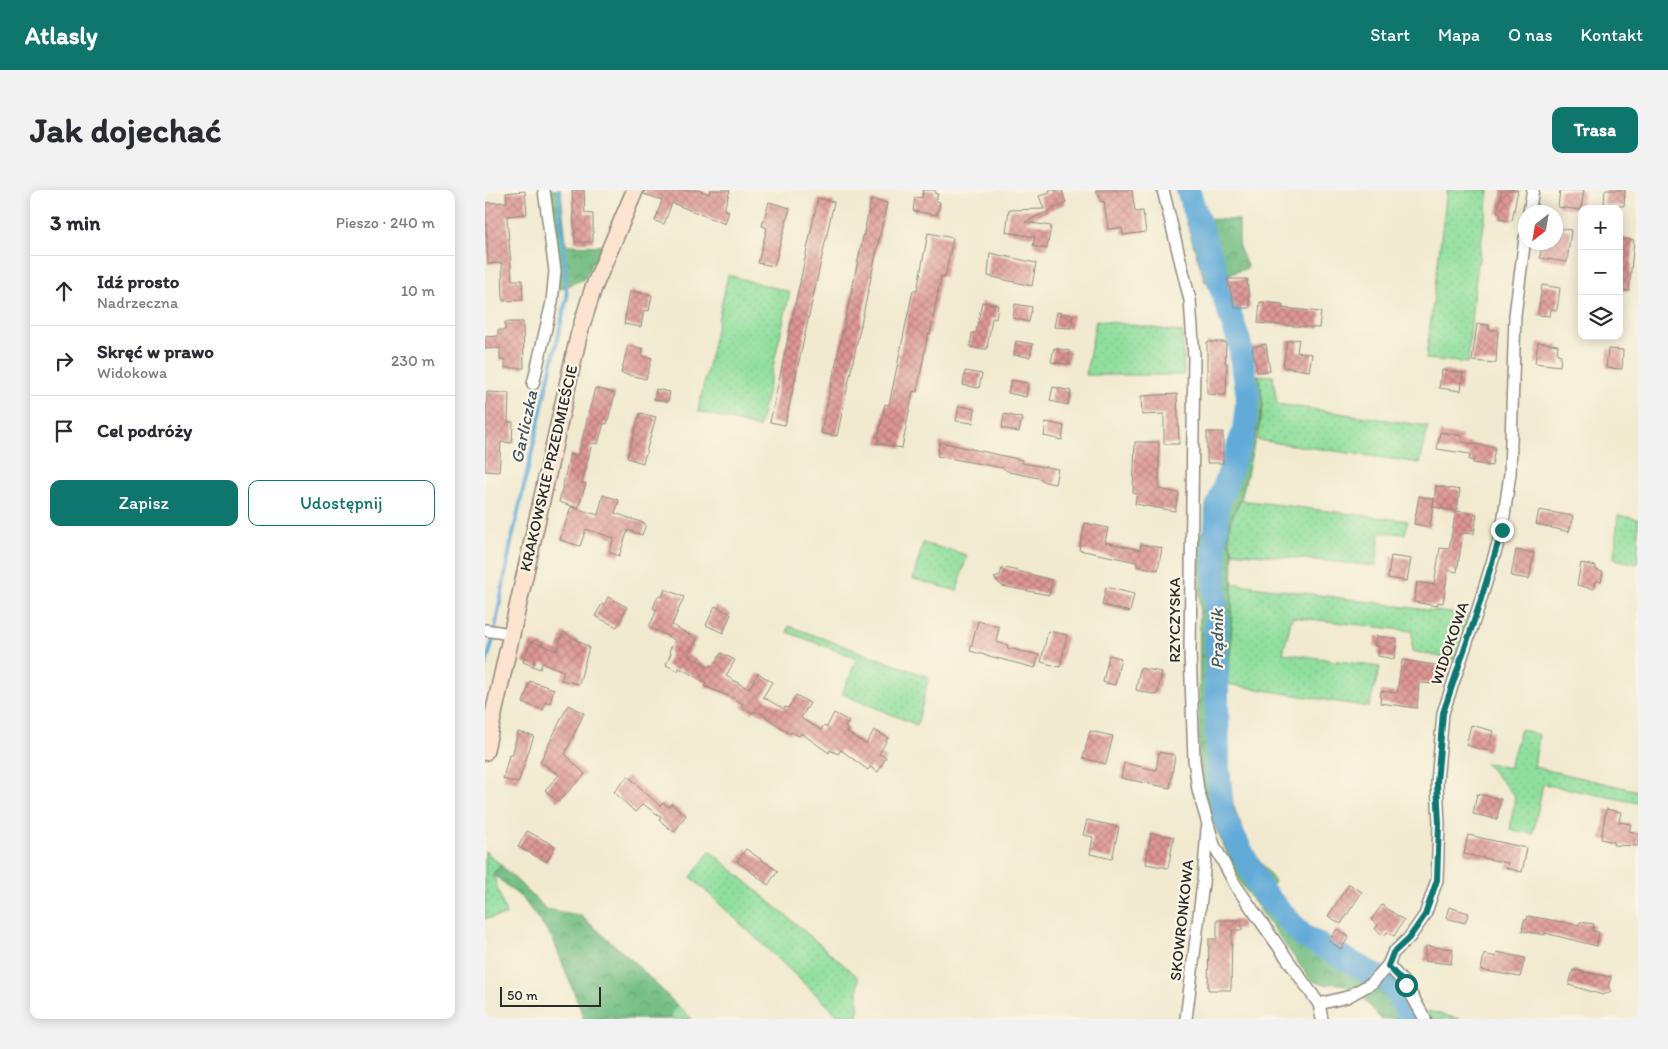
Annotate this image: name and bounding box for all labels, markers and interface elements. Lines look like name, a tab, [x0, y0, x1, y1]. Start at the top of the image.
text: Atlasly	[25, 21, 98, 50]
text: Start	[1370, 24, 1410, 46]
text: Mapa	[1438, 24, 1480, 46]
text: O nas	[1508, 24, 1553, 46]
text: Kontakt	[1581, 24, 1643, 46]
button: Trasa	[1552, 107, 1638, 153]
text: Jak dojechać	[30, 109, 222, 151]
north arrow	[1518, 205, 1563, 250]
map controls	[1578, 205, 1623, 340]
button: +	[1578, 205, 1623, 250]
text: 3 min	[50, 210, 100, 235]
text: Pieszo · 240 m	[336, 213, 435, 232]
button: −	[1578, 250, 1623, 295]
text: Idź prosto	[97, 270, 180, 293]
icon: ahead	[50, 277, 78, 305]
text: 10 m	[401, 281, 435, 300]
text: Nadrzeczna	[97, 293, 178, 312]
button: layers	[1578, 295, 1623, 340]
text: Skręć w prawo	[97, 340, 214, 363]
icon: right	[50, 347, 78, 375]
text: 230 m	[391, 351, 435, 370]
text: Widokowa	[97, 363, 167, 382]
street label: KRAKOWSKIE PRZEDMIEŚCIE	[515, 363, 582, 573]
water label: Garliczka	[506, 388, 543, 465]
icon: arrive	[50, 417, 78, 445]
text: Cel podróży	[97, 419, 192, 442]
button: Zapisz	[50, 480, 238, 526]
button: Udostępnij	[248, 480, 435, 526]
route end	[1491, 519, 1514, 542]
street label: RZYCZYSKA	[1165, 577, 1184, 663]
street label: WIDOKOWA	[1426, 599, 1473, 687]
water label: Prądnik	[1206, 607, 1228, 669]
street label: SKOWRONKOWA	[1166, 858, 1197, 982]
route start	[1395, 974, 1418, 997]
scale bar	[500, 984, 601, 1007]
text: 50 m	[507, 987, 538, 1004]

